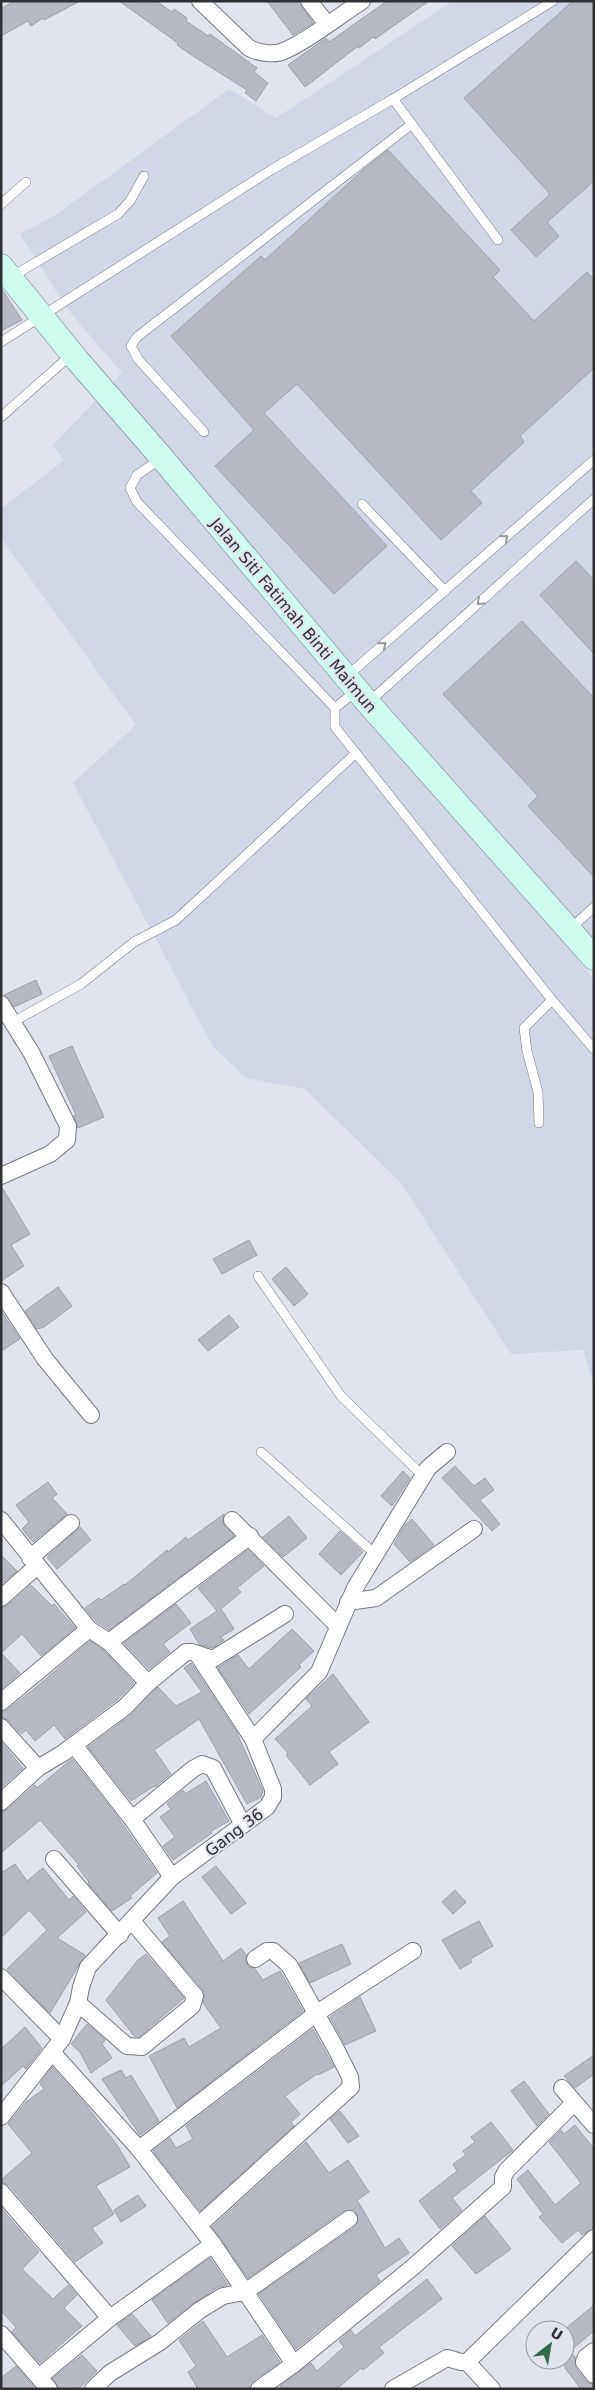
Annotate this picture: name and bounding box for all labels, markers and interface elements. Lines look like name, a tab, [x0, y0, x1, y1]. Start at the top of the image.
street label: Jalan Siti Fatimah Binti Maimun	[206, 513, 381, 717]
one-way arrow	[500, 535, 509, 544]
one-way arrow	[476, 596, 485, 605]
one-way arrow	[377, 642, 386, 651]
street label: Gang 36	[201, 1804, 267, 1860]
north arrow	[525, 2320, 575, 2370]
text: U	[548, 2324, 566, 2344]

